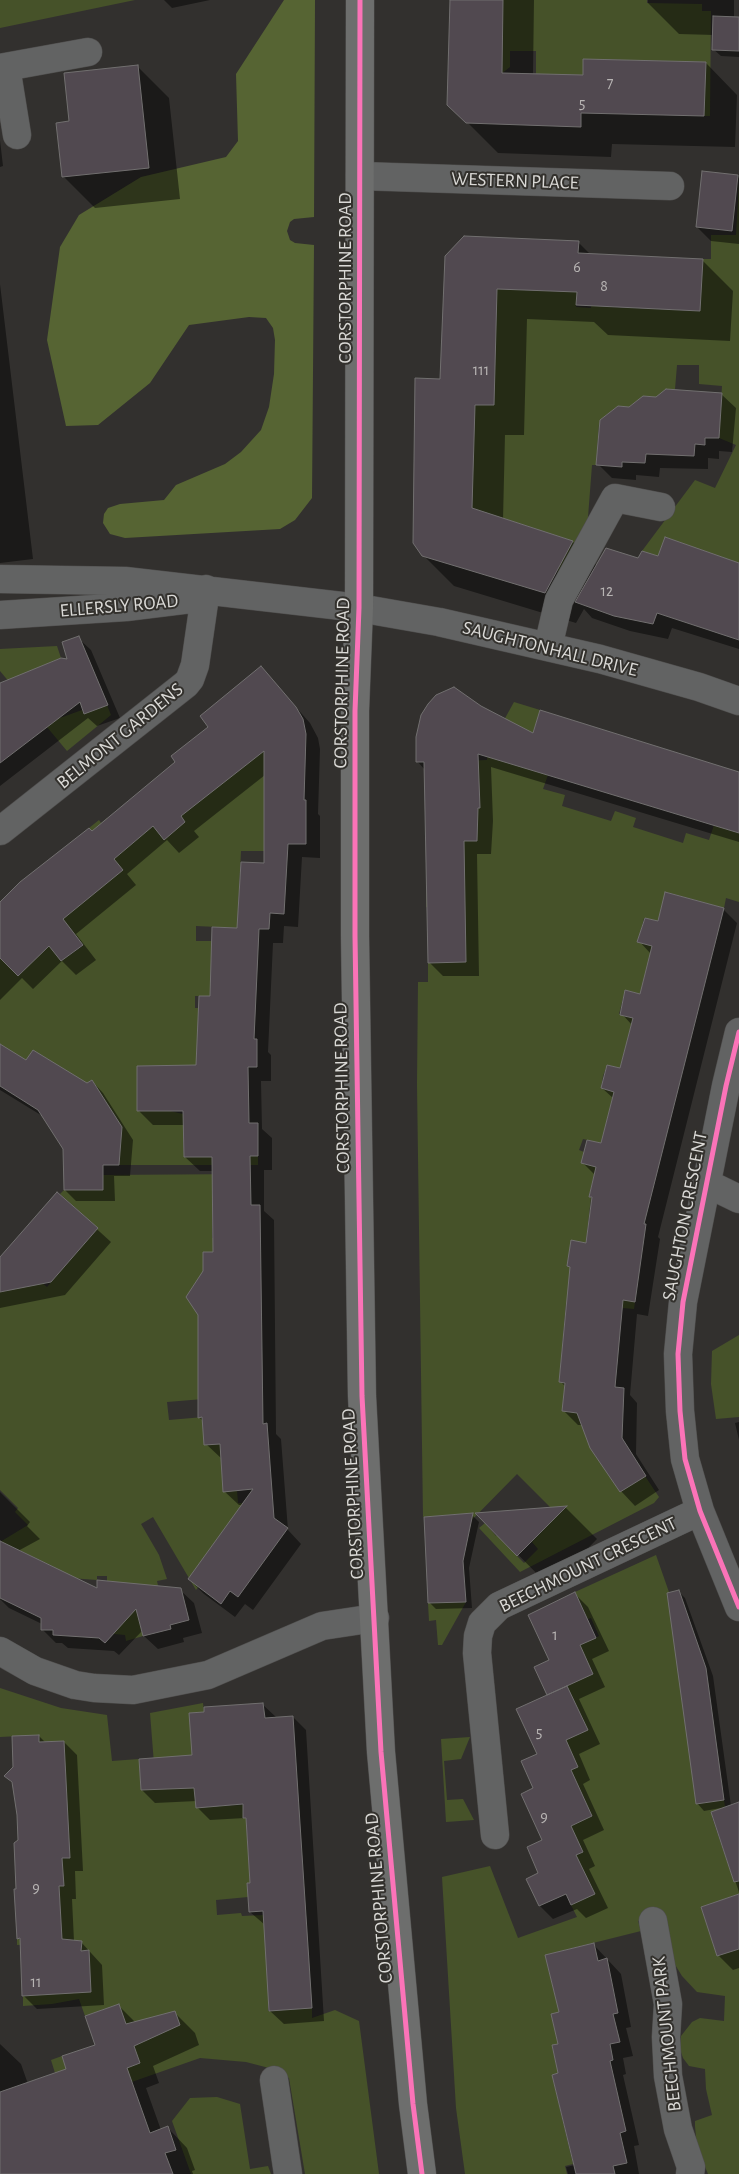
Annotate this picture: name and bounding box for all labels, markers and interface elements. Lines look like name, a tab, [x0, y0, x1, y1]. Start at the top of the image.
house number: 7	[607, 73, 613, 93]
house number: 5	[579, 93, 585, 113]
street label: WESTERN PLACE	[451, 167, 579, 195]
street label: CORSTORPHINE ROAD	[334, 193, 356, 363]
house number: 6	[573, 257, 581, 277]
house number: 8	[600, 276, 608, 296]
house number: 111	[473, 360, 489, 380]
house number: 12	[601, 581, 613, 601]
street label: ELLERSLY ROAD	[59, 589, 179, 623]
street label: CORSTORPHINE ROAD	[329, 597, 355, 769]
street label: SAUGHTONHALL DRIVE	[460, 616, 640, 682]
street label: BELMONT GARDENS	[52, 678, 188, 794]
street label: CORSTORPHINE ROAD	[329, 1002, 355, 1174]
street label: SAUGHTON CRESCENT	[657, 1129, 713, 1303]
street label: CORSTORPHINE ROAD	[337, 1408, 369, 1580]
street label: BEECHMOUNT CRESCENT	[495, 1512, 681, 1618]
house number: 1	[552, 1625, 558, 1645]
house number: 5	[536, 1722, 542, 1742]
house number: 9	[540, 1807, 548, 1827]
street label: CORSTORPHINE ROAD	[360, 1812, 398, 1984]
house number: 9	[32, 1878, 40, 1898]
street label: BEECHMOUNT PARK	[648, 1955, 686, 2113]
house number: 11	[30, 1972, 42, 1992]

